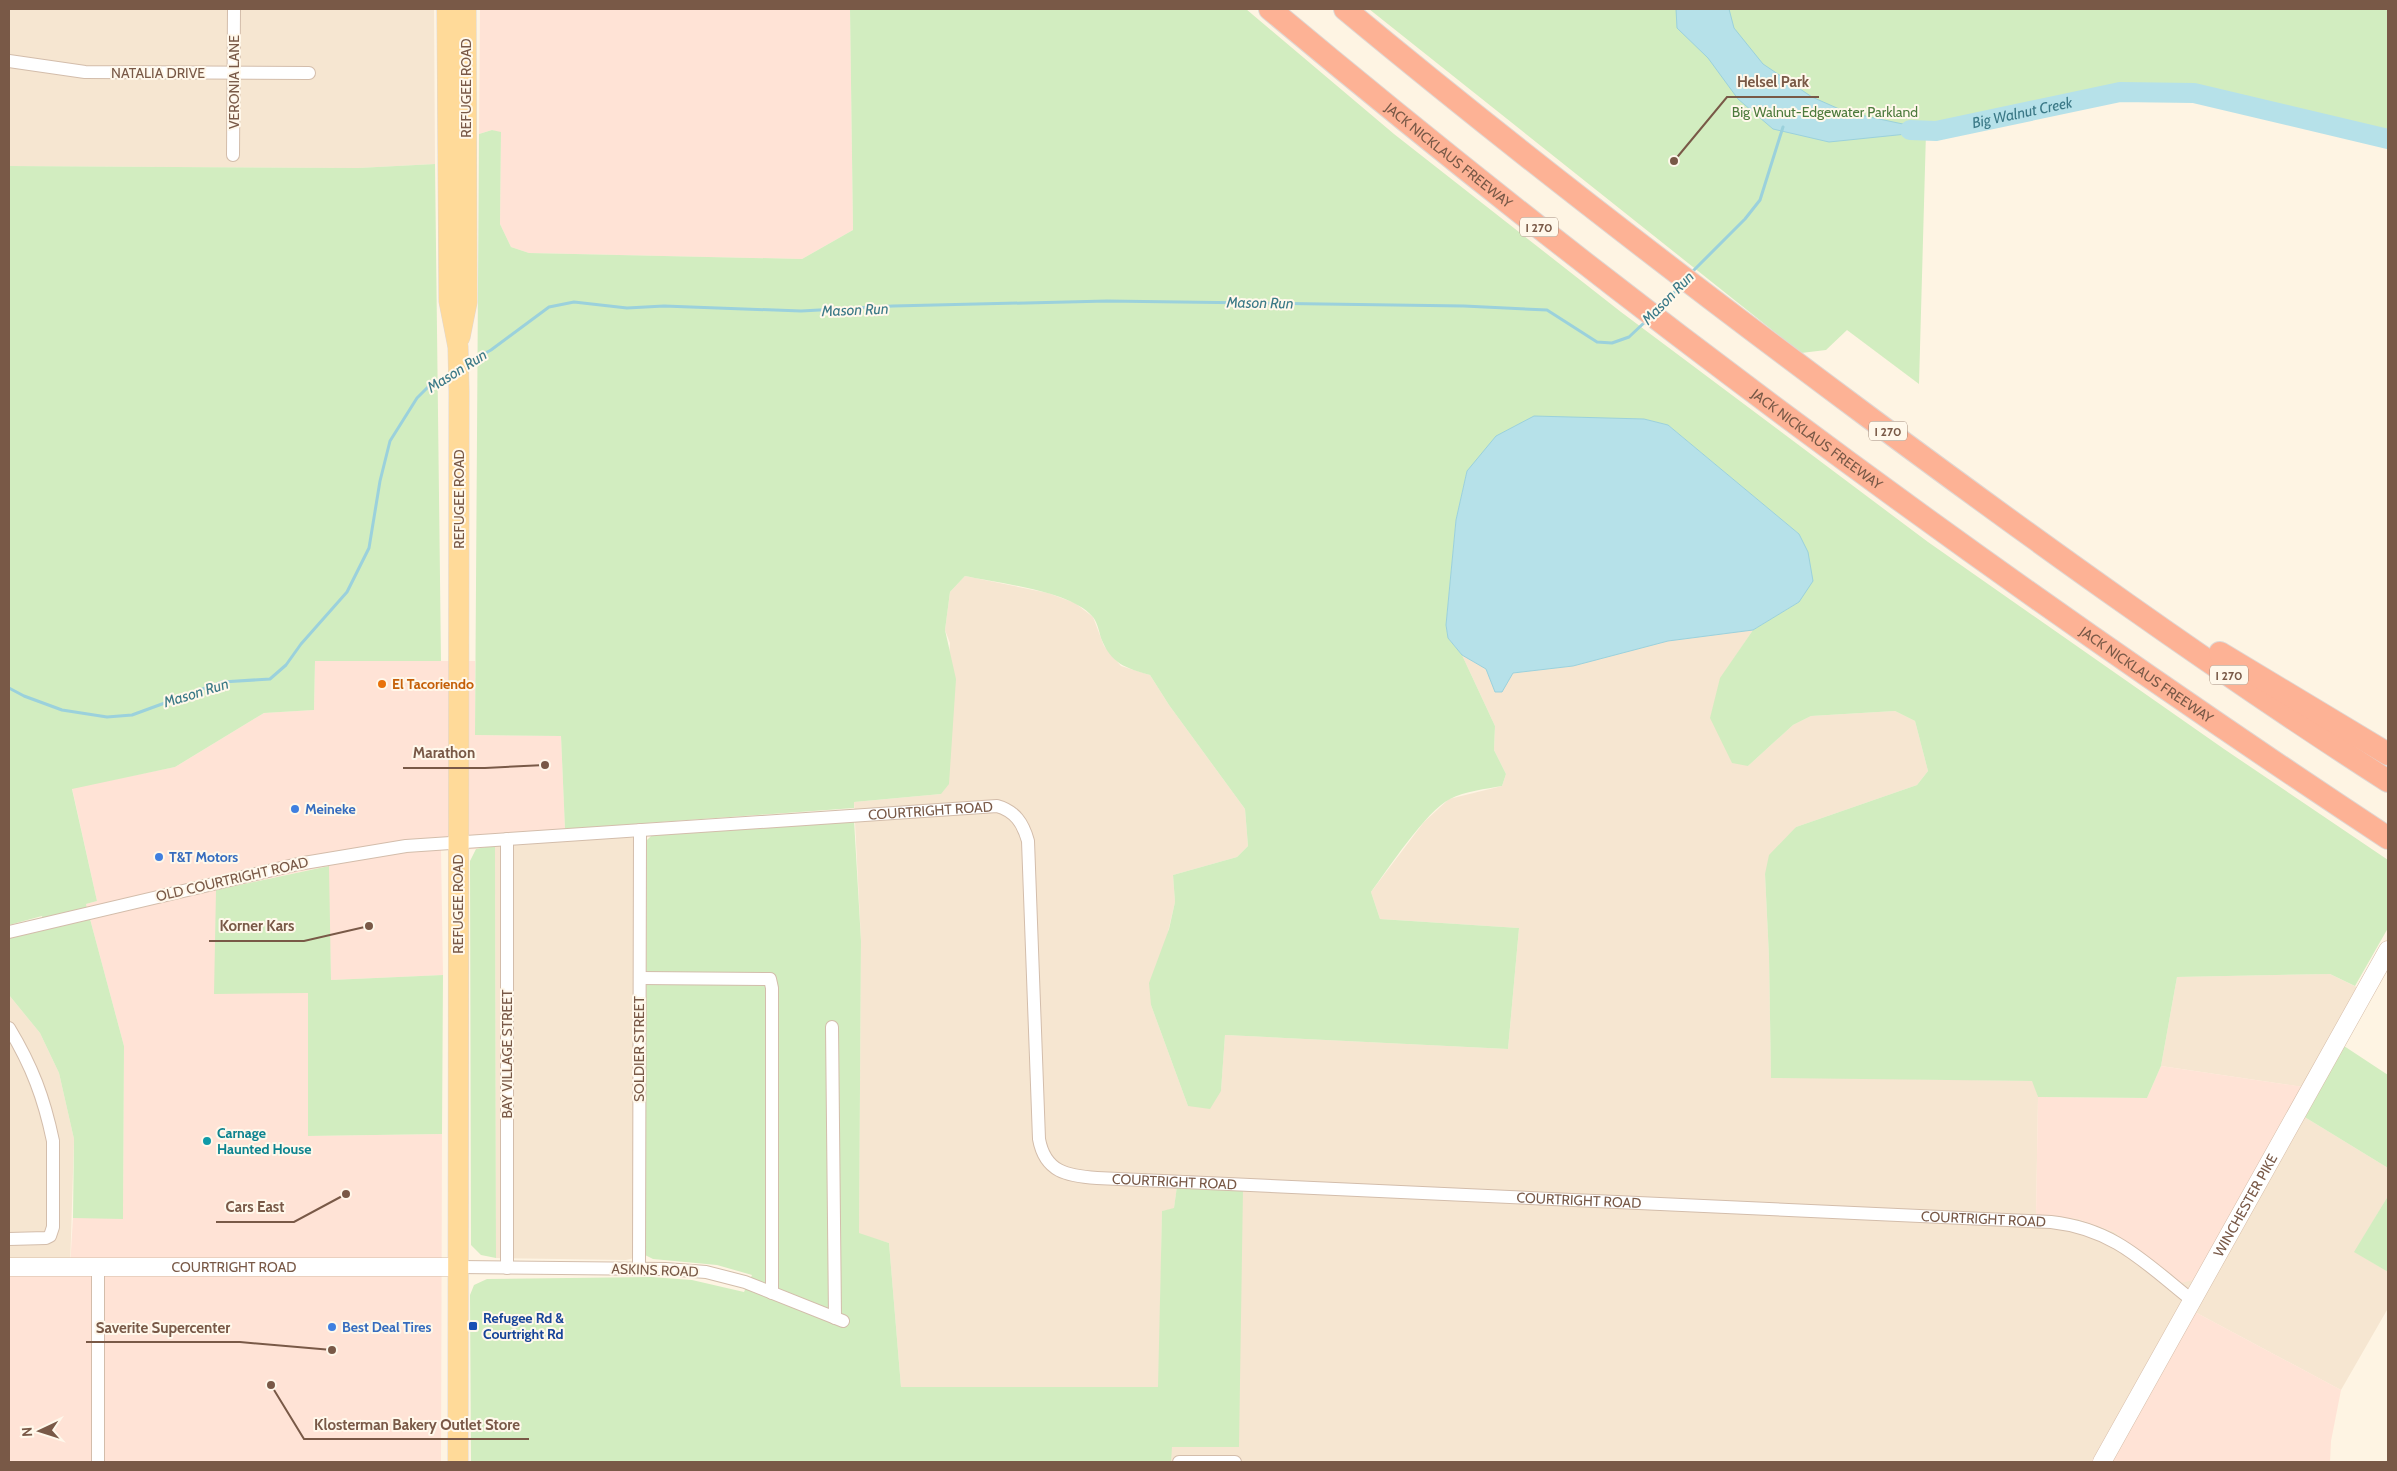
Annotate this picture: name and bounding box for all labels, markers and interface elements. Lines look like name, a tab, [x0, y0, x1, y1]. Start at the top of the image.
street label: VERONIA LANE	[225, 35, 243, 129]
street label: REFUGEE ROAD	[457, 38, 475, 138]
street label: NATALIA DRIVE	[111, 64, 205, 82]
callout: Helsel Park	[1727, 67, 1819, 97]
text: Helsel Park	[1737, 73, 1810, 91]
water label: Big Walnut Creek	[1970, 93, 2074, 132]
street label: JACK NICKLAUS FREEWAY	[1381, 98, 1517, 213]
park label: Big Walnut-Edgewater Parkland	[1732, 103, 1918, 121]
road number: I 270	[1520, 218, 1558, 236]
water label: Mason Run	[1638, 268, 1698, 329]
water label: Mason Run	[1225, 293, 1294, 313]
water label: Mason Run	[820, 300, 889, 320]
water label: Mason Run	[423, 346, 490, 397]
street label: JACK NICKLAUS FREEWAY	[1747, 384, 1887, 494]
road number: I 270	[1869, 422, 1907, 441]
street label: REFUGEE ROAD	[450, 449, 468, 549]
street label: JACK NICKLAUS FREEWAY	[2075, 622, 2218, 728]
road number: I 270	[2210, 666, 2248, 684]
water label: Mason Run	[160, 675, 231, 712]
place label: El Tacoriendo	[392, 675, 474, 693]
marker: El Tacoriendo	[376, 678, 388, 690]
callout: Marathon	[403, 738, 485, 768]
text: Marathon	[413, 744, 475, 762]
street label: COURTRIGHT ROAD	[867, 797, 993, 824]
place label: Meineke	[305, 800, 356, 818]
marker: Meineke	[289, 803, 301, 815]
place label: T&T Motors	[169, 848, 238, 866]
marker: T&T Motors	[153, 851, 165, 863]
street label: OLD COURTRIGHT ROAD	[154, 853, 310, 905]
street label: REFUGEE ROAD	[449, 854, 467, 954]
callout: Korner Kars	[209, 911, 304, 941]
text: Korner Kars	[220, 917, 294, 935]
street label: BAY VILLAGE STREET	[498, 989, 516, 1119]
street label: SOLDIER STREET	[630, 995, 648, 1102]
place label: Carnage Haunted House	[217, 1124, 311, 1158]
marker: Carnage Haunted House	[201, 1135, 213, 1147]
street label: WINCHESTER PIKE	[2209, 1150, 2281, 1260]
street label: COURTRIGHT ROAD	[1112, 1170, 1237, 1193]
street label: COURTRIGHT ROAD	[1516, 1188, 1642, 1212]
callout: Cars East	[216, 1192, 294, 1222]
text: Cars East	[226, 1198, 284, 1216]
street label: COURTRIGHT ROAD	[1921, 1207, 2046, 1231]
street label: COURTRIGHT ROAD	[172, 1258, 296, 1276]
street label: ASKINS ROAD	[611, 1259, 699, 1281]
place label: Refugee Rd & Courtright Rd	[483, 1309, 564, 1343]
callout: Saverite Supercenter	[86, 1312, 240, 1342]
place label: Best Deal Tires	[342, 1318, 432, 1336]
text: Saverite Supercenter	[96, 1319, 230, 1337]
marker: Refugee Rd & Courtright Rd	[467, 1320, 479, 1332]
marker: Best Deal Tires	[326, 1321, 338, 1333]
north arrow	[15, 1406, 65, 1456]
callout: Klosterman Bakery Outlet Store	[304, 1409, 529, 1439]
text: Klosterman Bakery Outlet Store	[314, 1416, 520, 1434]
text: N	[18, 1426, 36, 1437]

